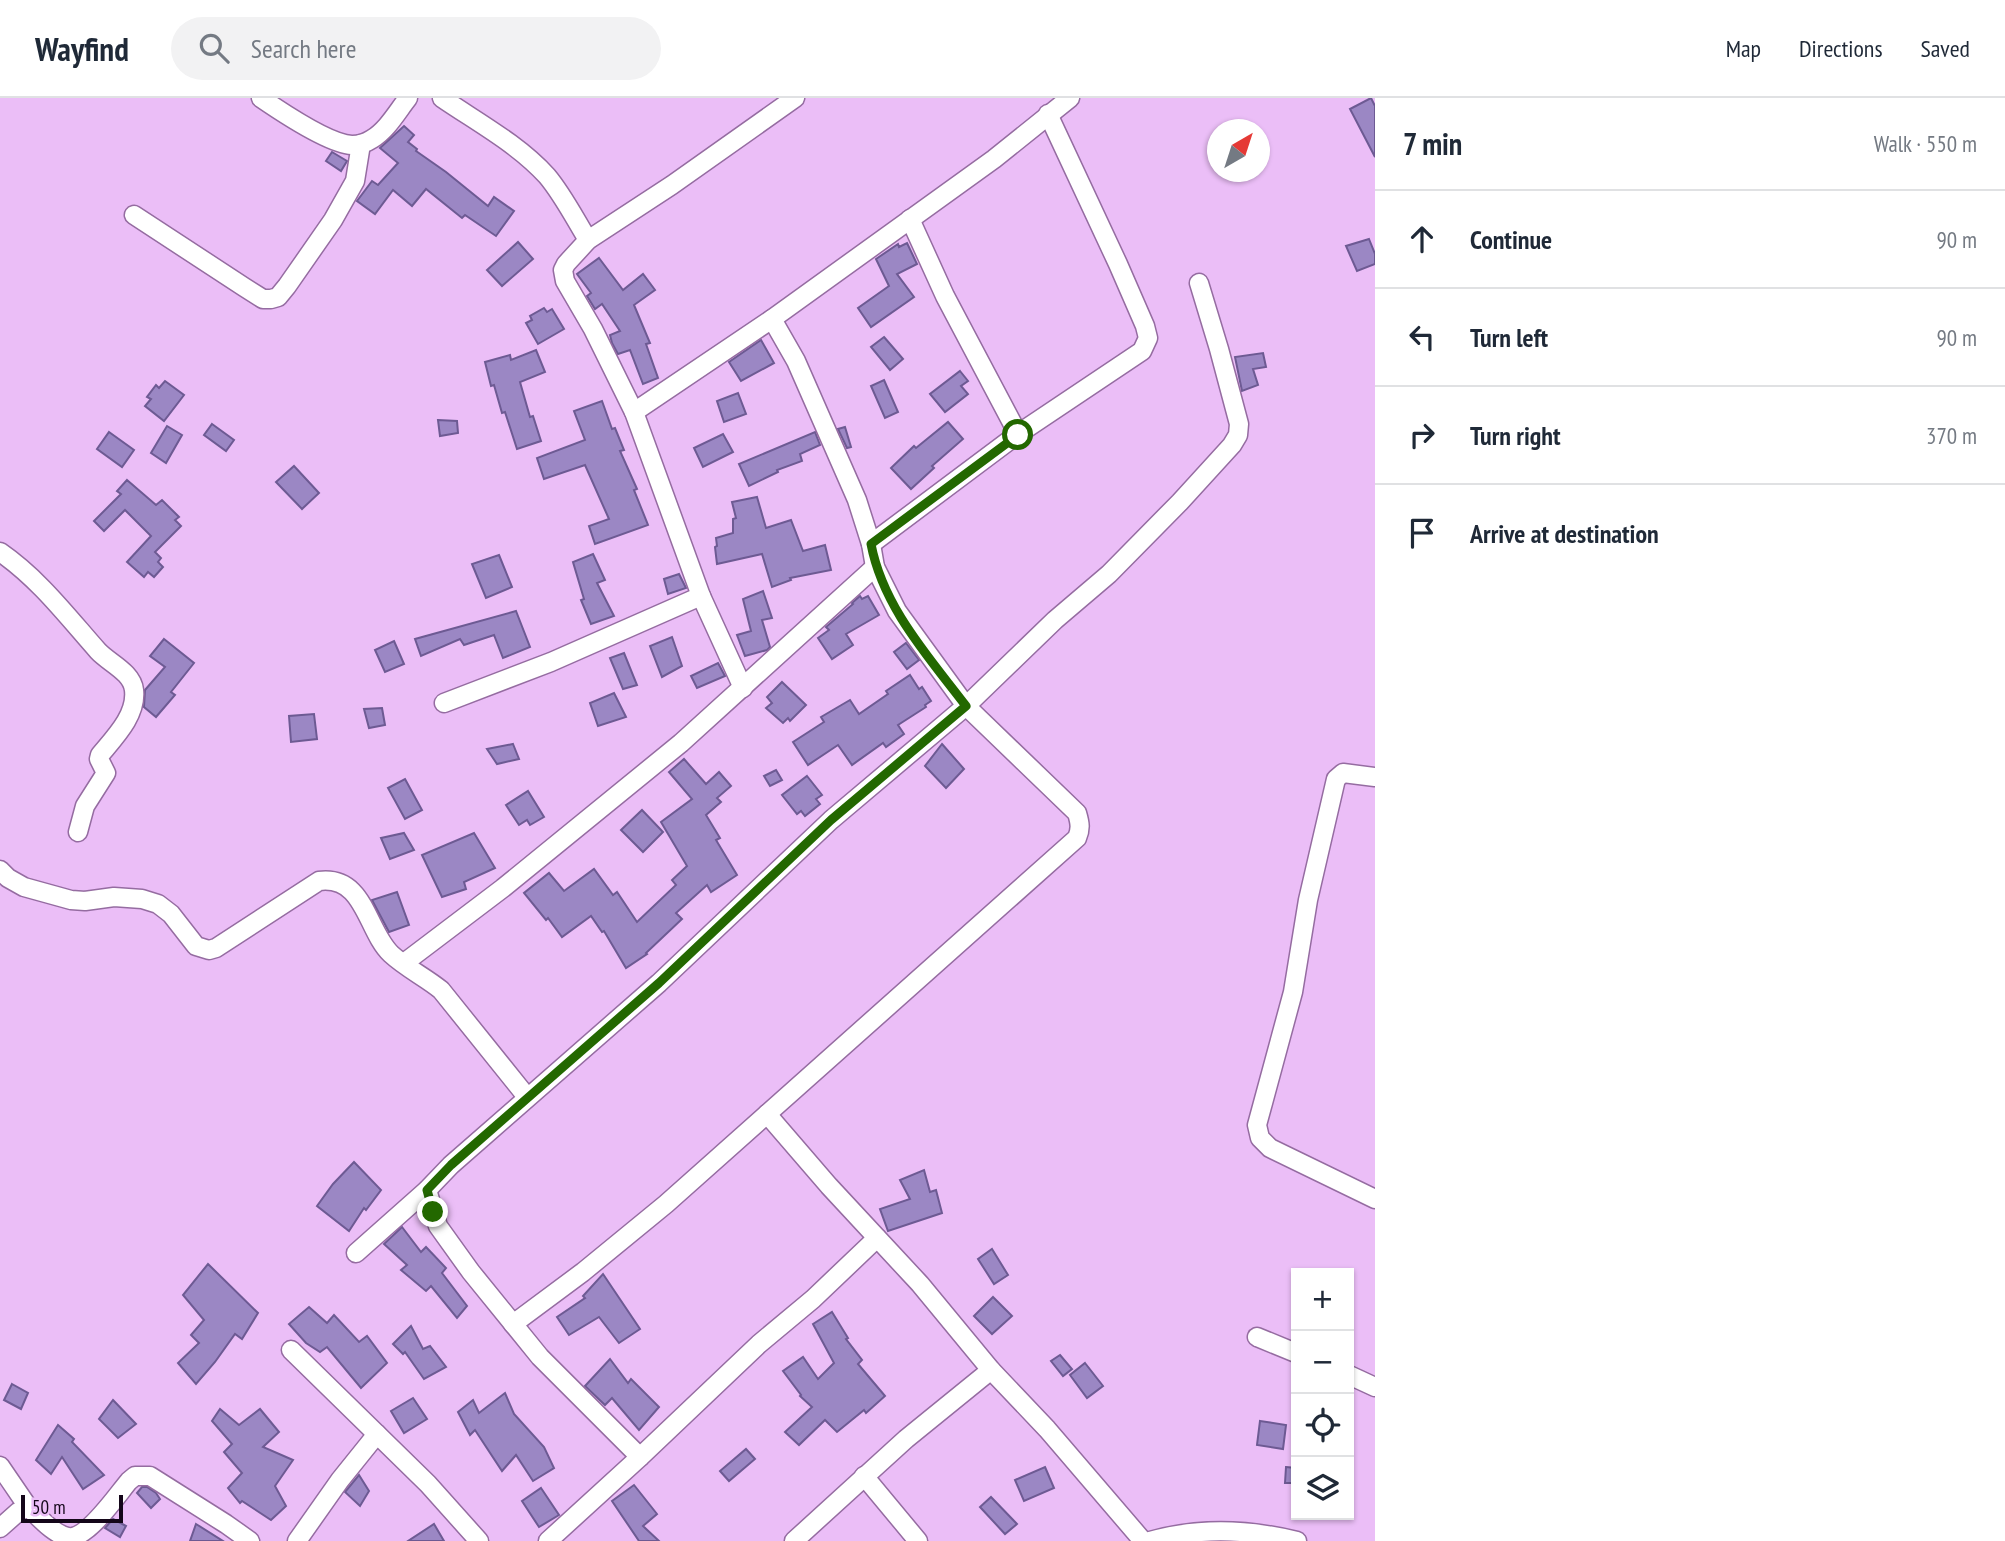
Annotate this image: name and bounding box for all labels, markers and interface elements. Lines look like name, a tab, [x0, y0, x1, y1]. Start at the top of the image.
search box	[171, 17, 661, 80]
text: Wayfind	[35, 27, 129, 70]
icon: search	[195, 29, 233, 67]
text: Search here	[251, 32, 356, 65]
text: Map	[1726, 33, 1761, 64]
text: Directions	[1799, 33, 1883, 64]
text: Saved	[1921, 33, 1970, 64]
north arrow	[1207, 119, 1270, 182]
text: 7 min	[1403, 124, 1462, 163]
text: Walk · 550 m	[1874, 129, 1977, 158]
icon: ahead	[1403, 220, 1441, 258]
text: Continue	[1470, 223, 1552, 256]
text: 90 m	[1936, 225, 1977, 254]
icon: left	[1403, 318, 1441, 356]
text: Turn left	[1470, 321, 1548, 354]
text: 90 m	[1936, 323, 1977, 352]
icon: right	[1403, 416, 1441, 454]
route start	[1002, 419, 1033, 450]
text: Turn right	[1470, 419, 1561, 452]
text: 370 m	[1926, 421, 1977, 450]
icon: arrive	[1403, 514, 1441, 552]
text: Arrive at destination	[1470, 517, 1659, 550]
route end	[417, 1196, 448, 1227]
map controls	[1291, 1268, 1354, 1520]
button: +	[1291, 1268, 1354, 1331]
button: −	[1291, 1331, 1354, 1394]
button: locate	[1291, 1394, 1354, 1457]
button: layers	[1291, 1457, 1354, 1520]
scale bar	[21, 1492, 122, 1524]
text: 50 m	[32, 1495, 66, 1519]

